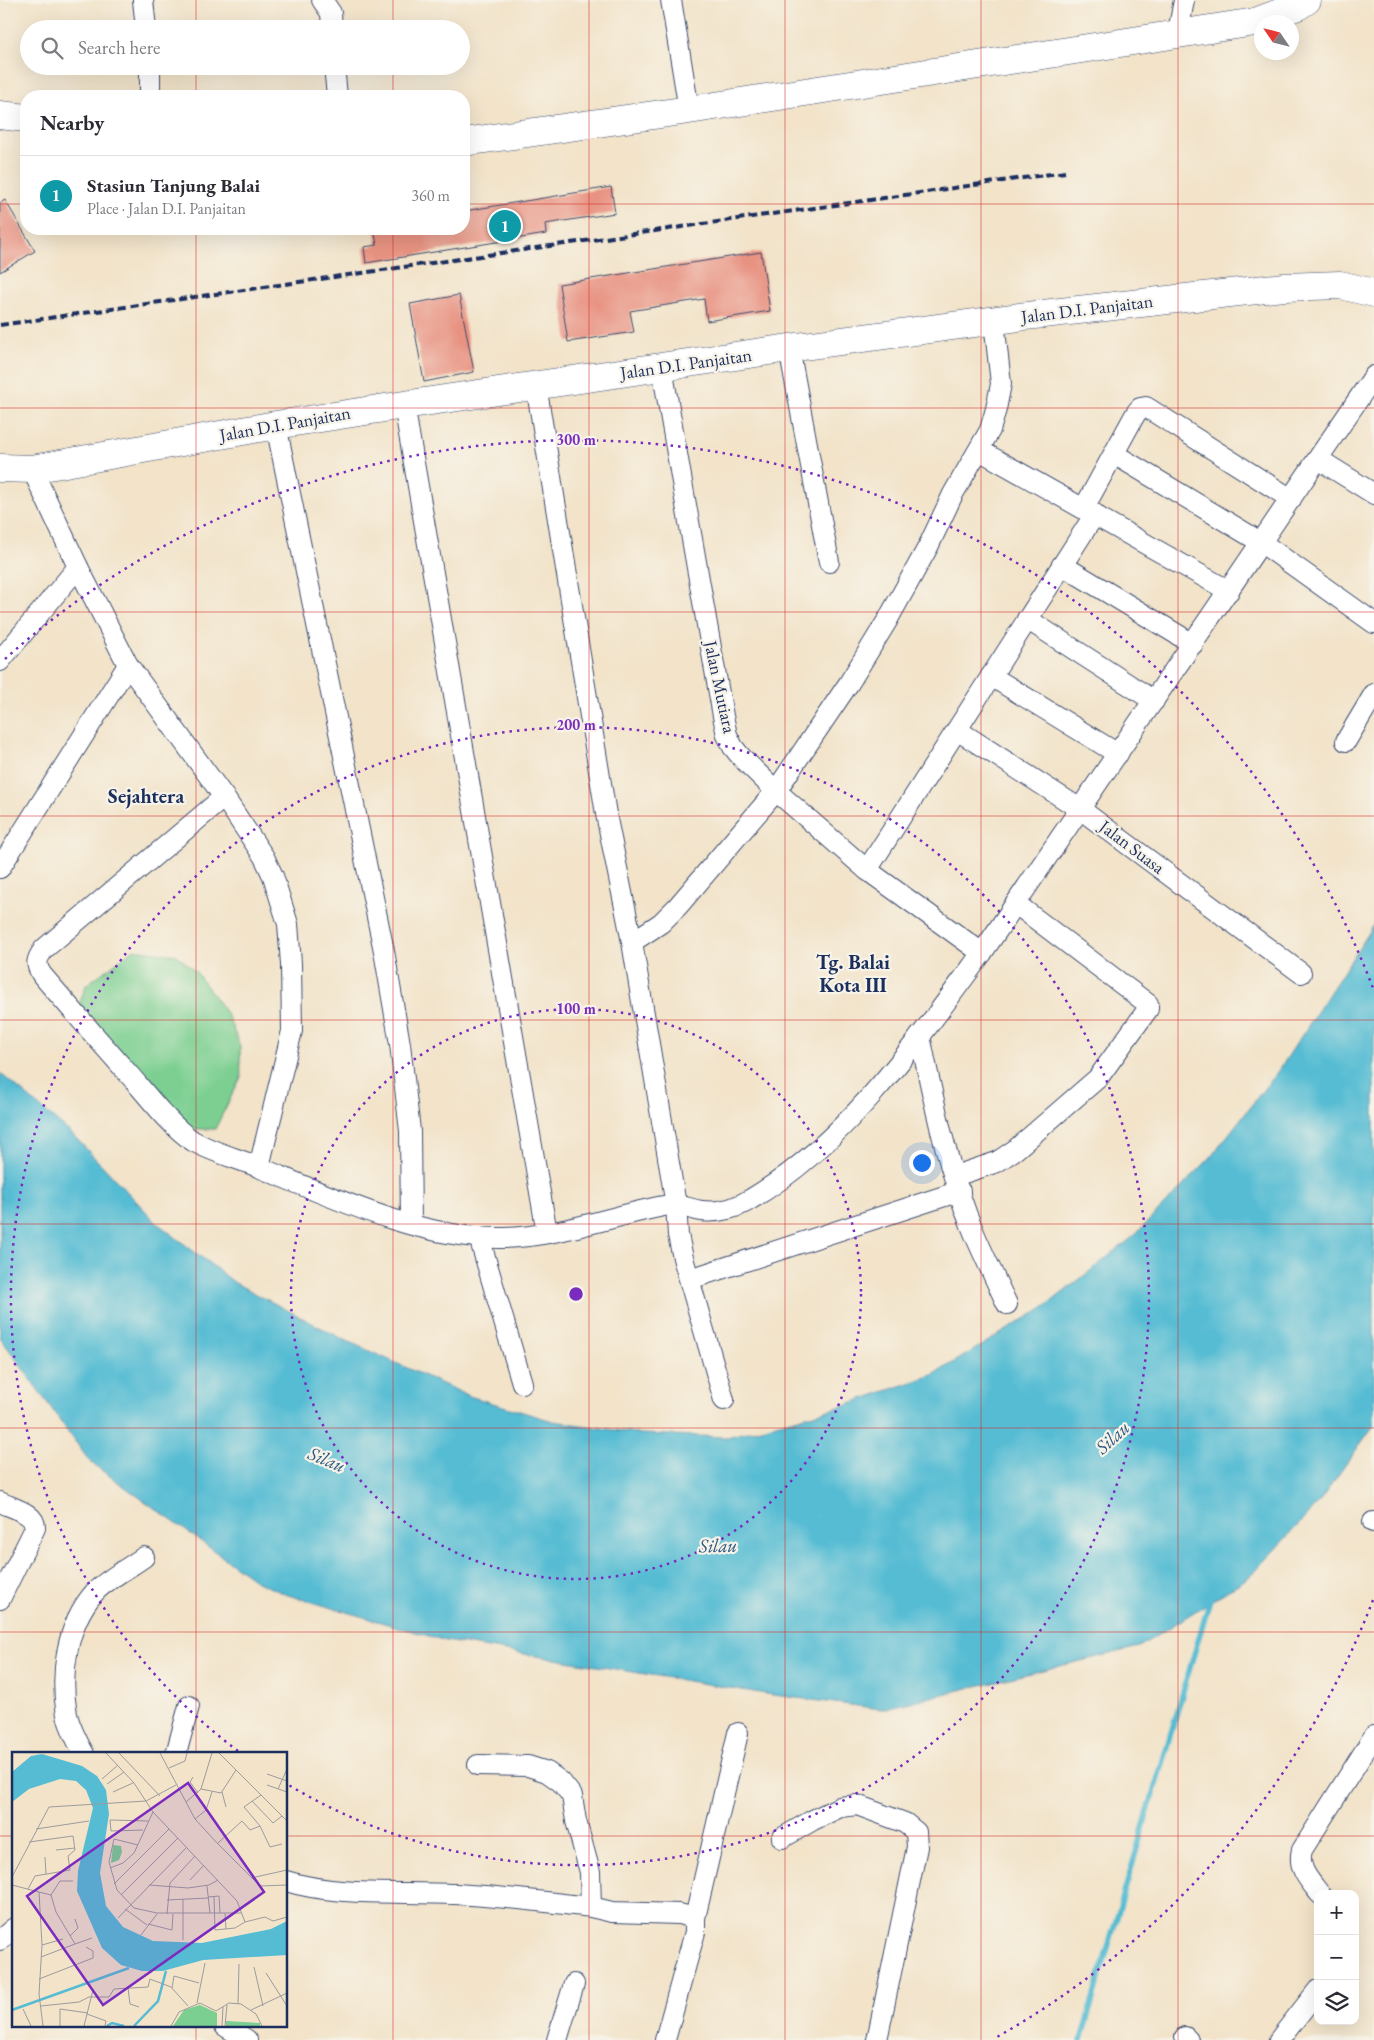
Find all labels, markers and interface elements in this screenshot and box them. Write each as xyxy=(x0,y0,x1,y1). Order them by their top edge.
north arrow xyxy=(1254,15,1299,60)
search box xyxy=(20,20,470,75)
icon: search xyxy=(38,34,66,62)
text: Search here xyxy=(78,35,160,60)
text: Nearby xyxy=(40,109,104,136)
text: Stasiun Tanjung Balai xyxy=(87,173,260,198)
text: 1 xyxy=(52,185,60,206)
text: 360 m xyxy=(411,185,450,206)
text: Place · Jalan D.I. Panjaitan xyxy=(87,198,246,219)
pin: 1 xyxy=(489,207,521,245)
street label: Jalan D.I. Panjaitan xyxy=(1018,289,1155,328)
street label: Jalan D.I. Panjaitan xyxy=(617,343,754,384)
street label: Jalan D.I. Panjaitan xyxy=(216,401,353,447)
text: 300 m xyxy=(556,430,596,449)
street label: Jalan Mutiara xyxy=(699,637,742,736)
text: 200 m xyxy=(556,715,596,734)
district label: Sejahtera xyxy=(108,783,184,809)
street label: Jalan Suasa xyxy=(1093,813,1170,879)
district label: Tg. Balai Kota III xyxy=(816,949,890,998)
text: 100 m xyxy=(556,999,596,1018)
your location xyxy=(909,1150,935,1176)
centre of rings xyxy=(567,1285,585,1303)
water label: Silau xyxy=(1089,1415,1135,1460)
water label: Silau xyxy=(304,1440,349,1478)
water label: Silau xyxy=(698,1533,737,1558)
inset map xyxy=(12,1752,288,2028)
map controls xyxy=(1314,1890,1359,2025)
button: + xyxy=(1314,1890,1359,1935)
button: − xyxy=(1314,1935,1359,1980)
button: layers xyxy=(1314,1980,1359,2025)

